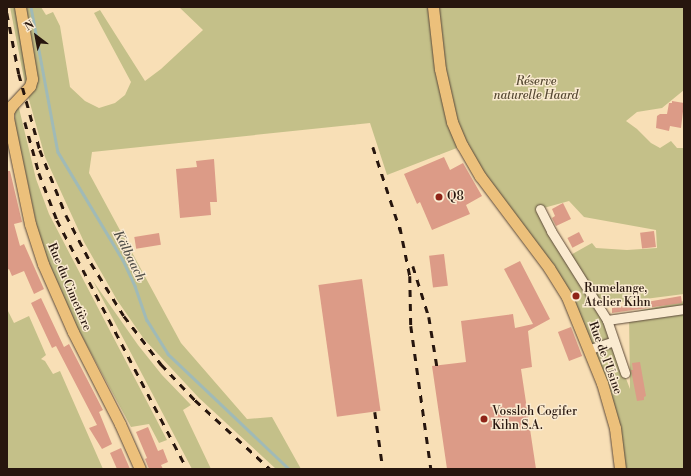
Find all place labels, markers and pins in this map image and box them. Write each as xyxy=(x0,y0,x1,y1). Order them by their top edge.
place label: Q8 xyxy=(447,190,464,204)
marker: Q8 xyxy=(434,192,444,202)
place label: Rumelange, Atelier Kihn xyxy=(584,282,651,310)
marker: Rumelange, Atelier Kihn xyxy=(571,291,581,301)
place label: Vossloh Cogifer Kihn S.A. xyxy=(492,405,577,433)
marker: Vossloh Cogifer Kihn S.A. xyxy=(479,414,489,424)

